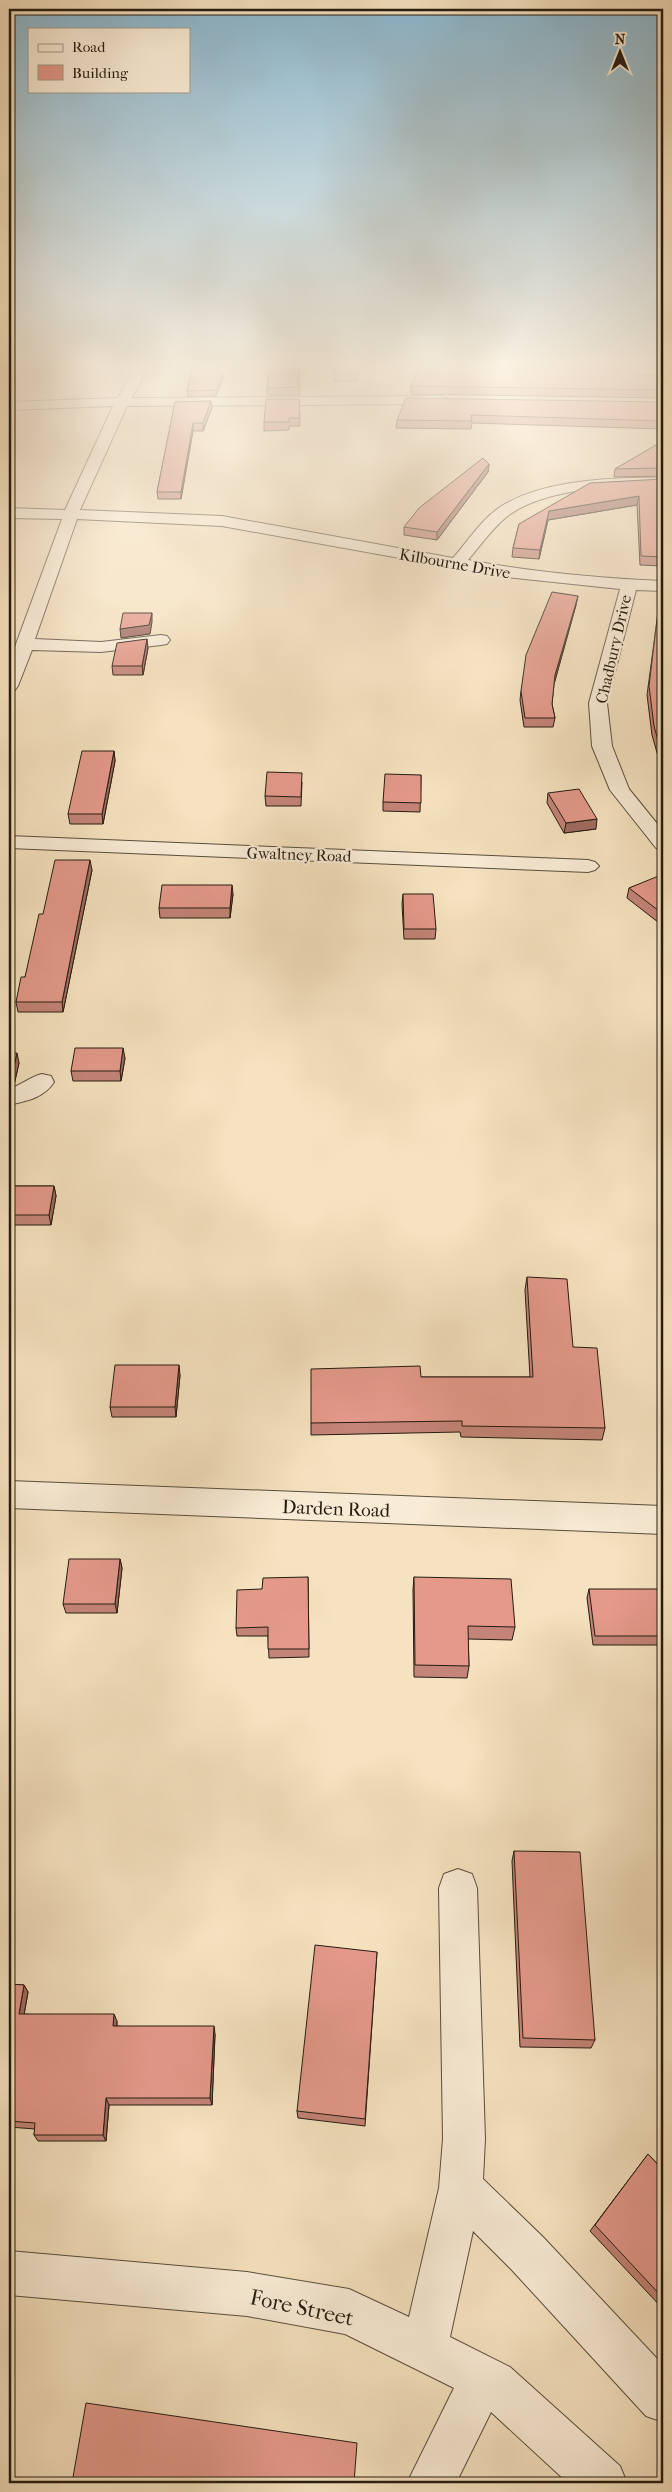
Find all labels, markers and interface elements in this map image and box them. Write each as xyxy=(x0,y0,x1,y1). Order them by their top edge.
legend xyxy=(28,28,190,92)
north arrow xyxy=(594,28,644,78)
text: N xyxy=(615,31,626,48)
text: Road xyxy=(72,38,106,56)
text: Building xyxy=(72,64,129,82)
street label: Kilbourne Drive xyxy=(398,544,512,583)
street label: Chadbury Drive xyxy=(592,593,635,705)
street label: Gwaltney Road xyxy=(246,843,352,866)
street label: Darden Road xyxy=(281,1496,391,1522)
street label: Fore Street xyxy=(247,2284,356,2332)

